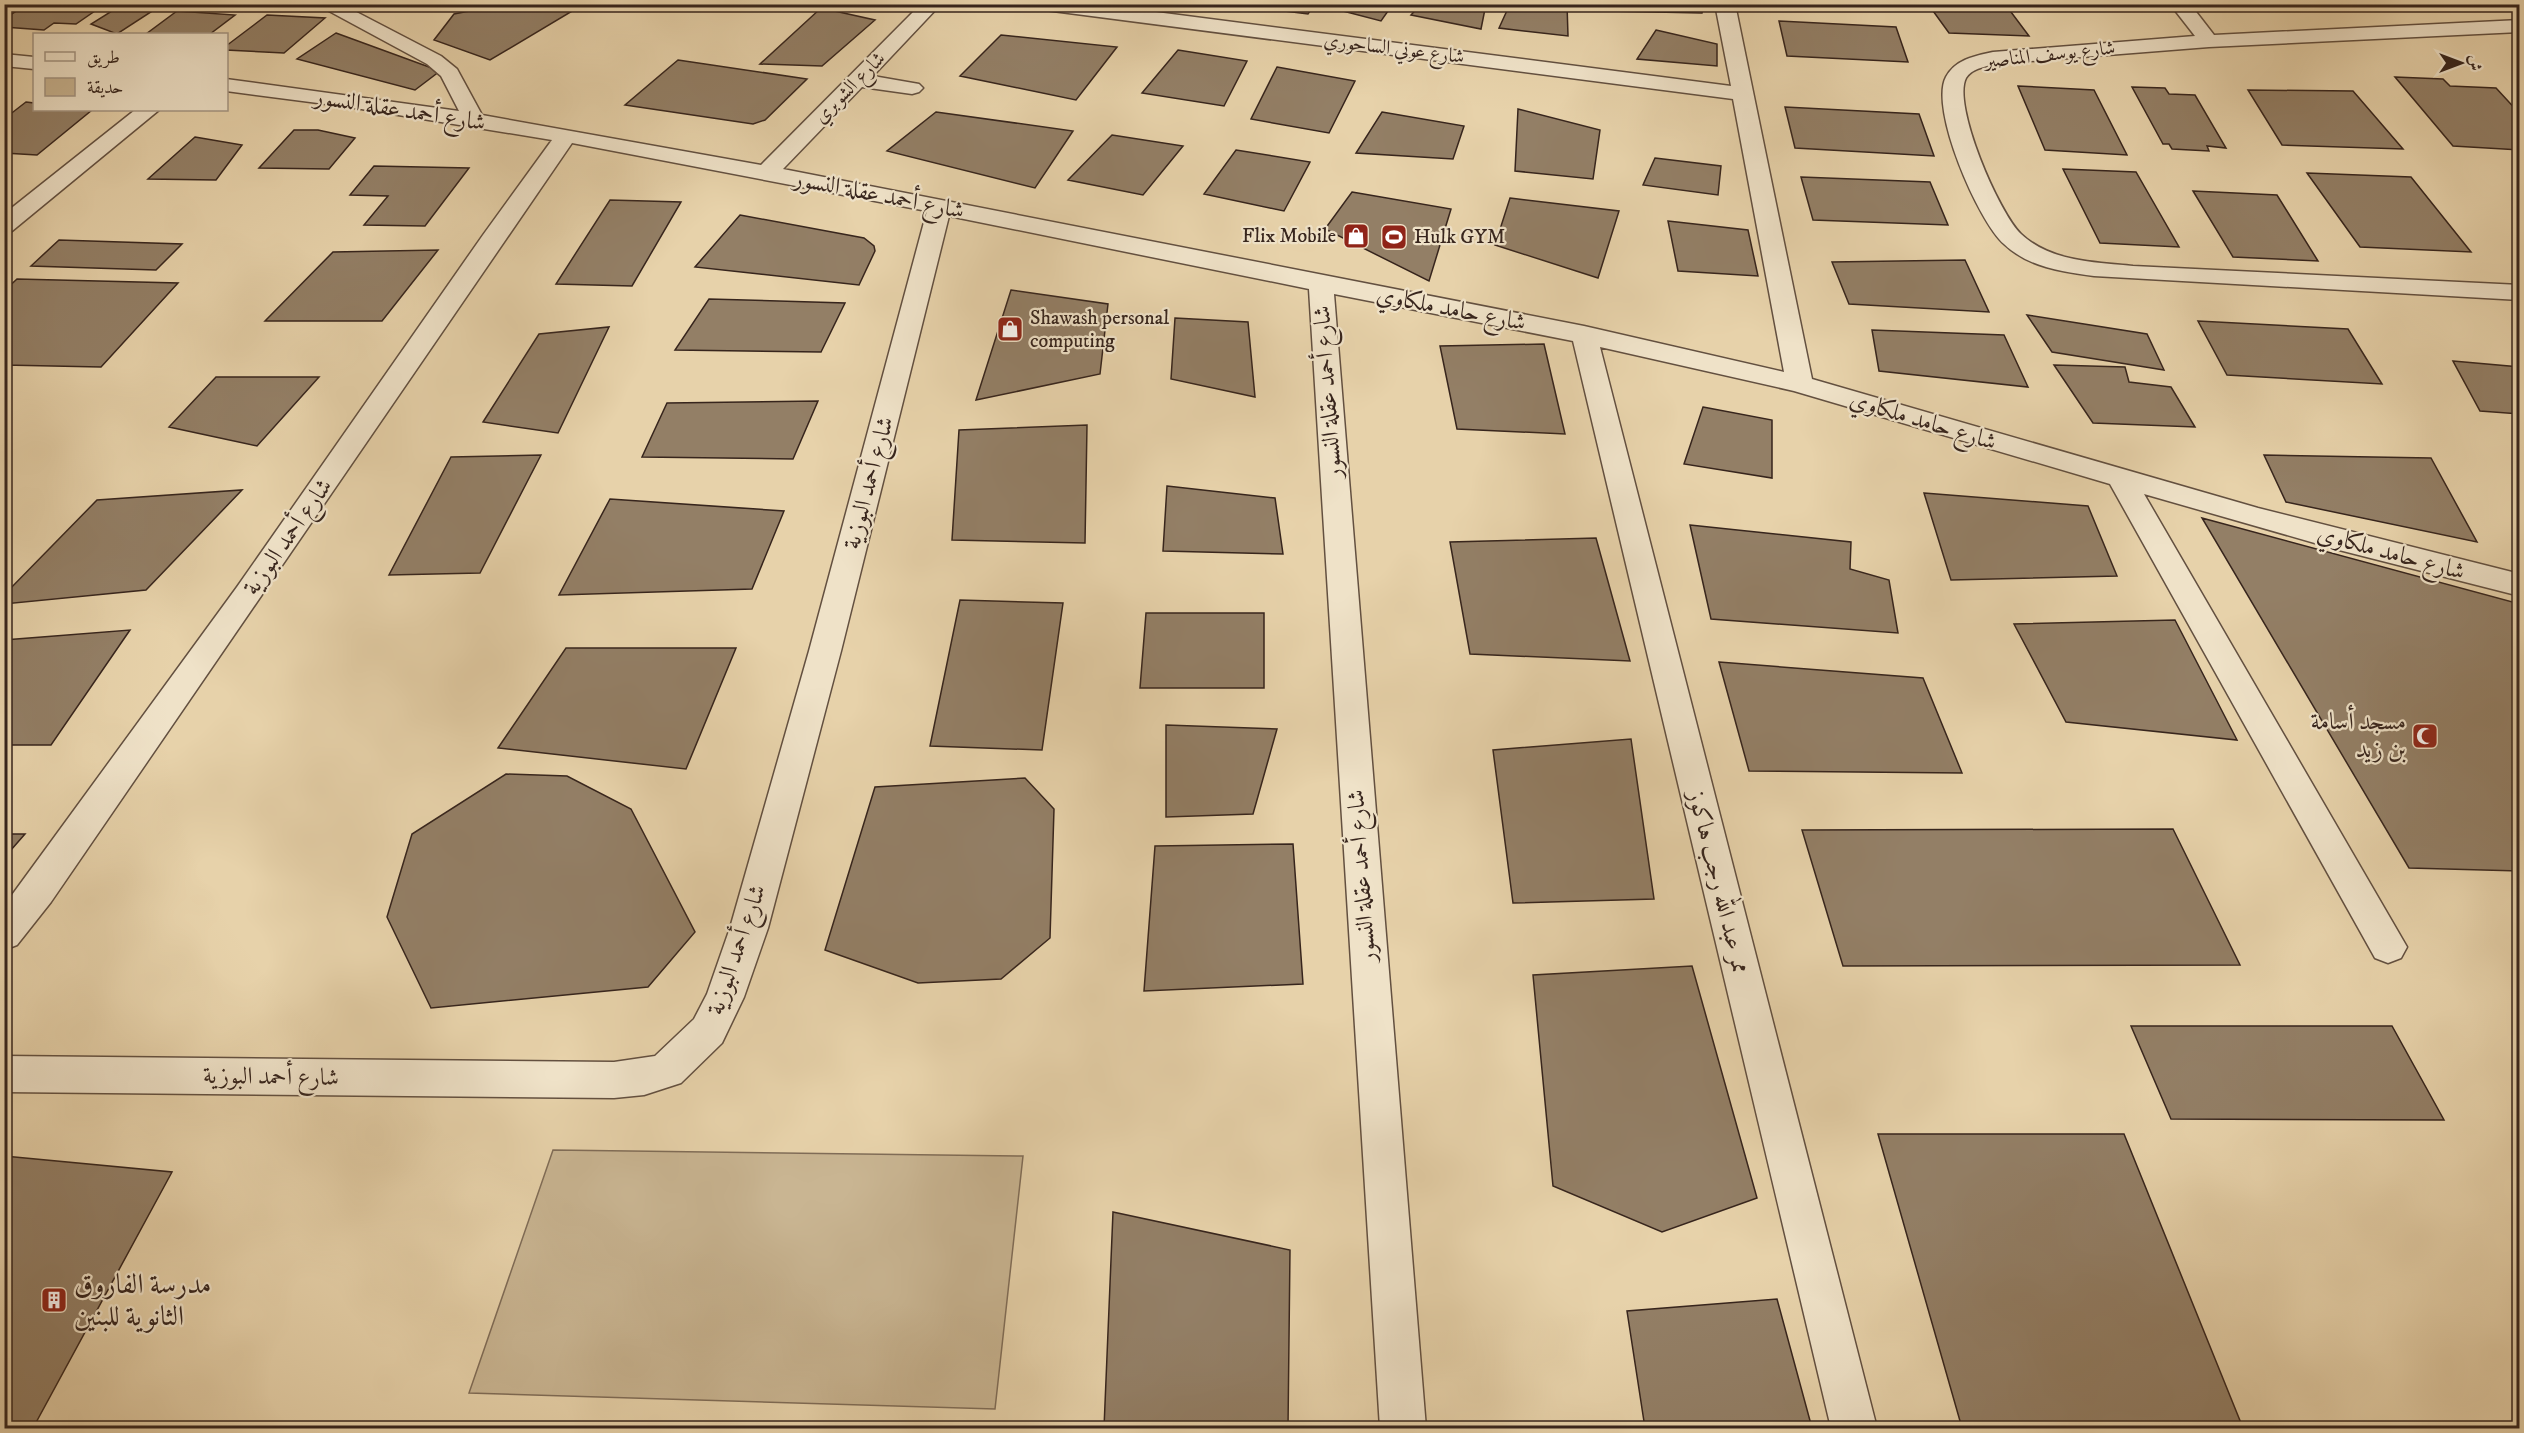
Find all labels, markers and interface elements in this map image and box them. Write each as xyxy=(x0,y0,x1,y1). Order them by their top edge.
street label: شارع عوني الساحوري xyxy=(1322,28,1466,74)
legend xyxy=(33,33,228,111)
north arrow xyxy=(2431,33,2491,93)
street label: شارع يوسف المناصير xyxy=(1981,36,2117,78)
text: طريق xyxy=(87,47,120,69)
street label: شارع الشوبري xyxy=(809,47,894,132)
text: ش xyxy=(2465,55,2485,71)
text: حديقة xyxy=(87,77,123,99)
street label: شارع أحمد عقلة النسور xyxy=(310,78,488,142)
street label: شارع أحمد عقلة النسور xyxy=(789,160,967,230)
shop icon: Flix Mobile xyxy=(1341,221,1371,251)
sports icon: Hulk GYM xyxy=(1379,222,1409,252)
place label: Flix Mobile xyxy=(1242,224,1336,249)
place label: Hulk GYM xyxy=(1414,225,1505,250)
street label: شارع حامد ملكاوي xyxy=(1373,280,1528,342)
street label: شارع أحمد عقلة النسور xyxy=(1304,304,1353,482)
place label: Shawash personal computing xyxy=(1030,306,1169,354)
shop icon: Shawash personal computing xyxy=(995,314,1025,344)
street label: شارع حامد ملكاوي xyxy=(1845,384,2000,461)
street label: شارع أحمد البوزية xyxy=(834,413,905,554)
street label: شارع أحمد البوزية xyxy=(234,471,343,604)
street label: شارع حامد ملكاوي xyxy=(2313,519,2468,591)
place label: مسجد أسامة بن زيد xyxy=(2311,704,2407,765)
mosque icon: مسجد أسامة بن زيد xyxy=(2410,721,2440,751)
street label: ممر عبد الله رجب هاكوز xyxy=(1680,784,1760,977)
street label: شارع أحمد عقلة النسور xyxy=(1338,788,1387,966)
street label: شارع أحمد البوزية xyxy=(698,880,777,1021)
street label: شارع أحمد البوزية xyxy=(203,1058,339,1097)
place label: مدرسة الفاروق الثانوية للبنين xyxy=(74,1267,211,1334)
building icon: مدرسة الفاروق الثانوية للبنين xyxy=(39,1285,69,1315)

